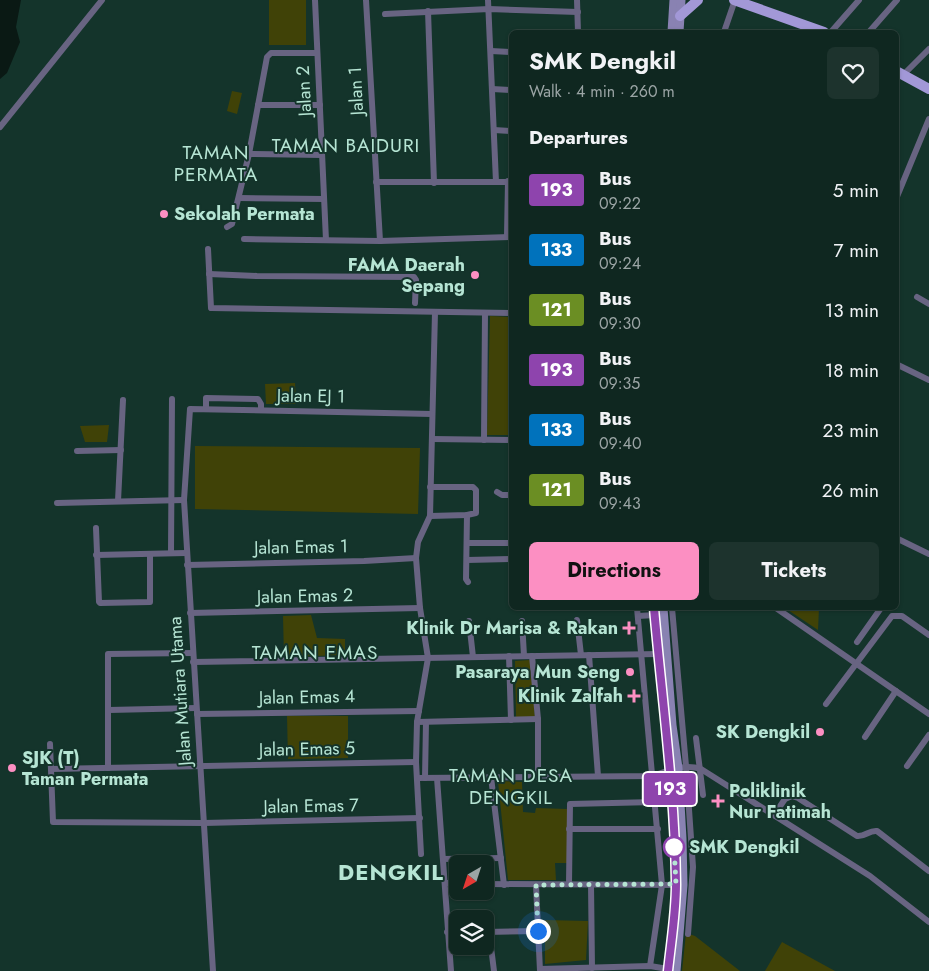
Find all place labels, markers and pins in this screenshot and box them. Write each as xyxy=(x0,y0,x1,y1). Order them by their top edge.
place label: Sekolah Permata xyxy=(174,201,315,227)
marker: Sekolah Permata xyxy=(158,208,170,220)
place label: FAMA Daerah Sepang xyxy=(348,252,465,299)
marker: FAMA Daerah Sepang xyxy=(469,269,481,281)
place label: Klinik Dr Marisa & Rakan xyxy=(406,615,618,641)
marker: Klinik Dr Marisa & Rakan xyxy=(622,621,636,635)
place label: Pasaraya Mun Seng xyxy=(455,659,620,685)
marker: Pasaraya Mun Seng xyxy=(624,666,636,678)
place label: Klinik Zalfah xyxy=(518,683,623,709)
marker: Klinik Zalfah xyxy=(627,689,641,703)
place label: SK Dengkil xyxy=(716,719,810,745)
marker: SK Dengkil xyxy=(814,726,826,738)
place label: SJK (T) Taman Permata xyxy=(22,745,149,792)
marker: SJK (T) Taman Permata xyxy=(6,762,18,774)
place label: Poliklinik Nur Fatimah xyxy=(729,778,831,825)
marker: Poliklinik Nur Fatimah xyxy=(711,794,725,808)
place label: SMK Dengkil xyxy=(689,834,799,860)
marker: SMK Dengkil xyxy=(663,836,685,858)

